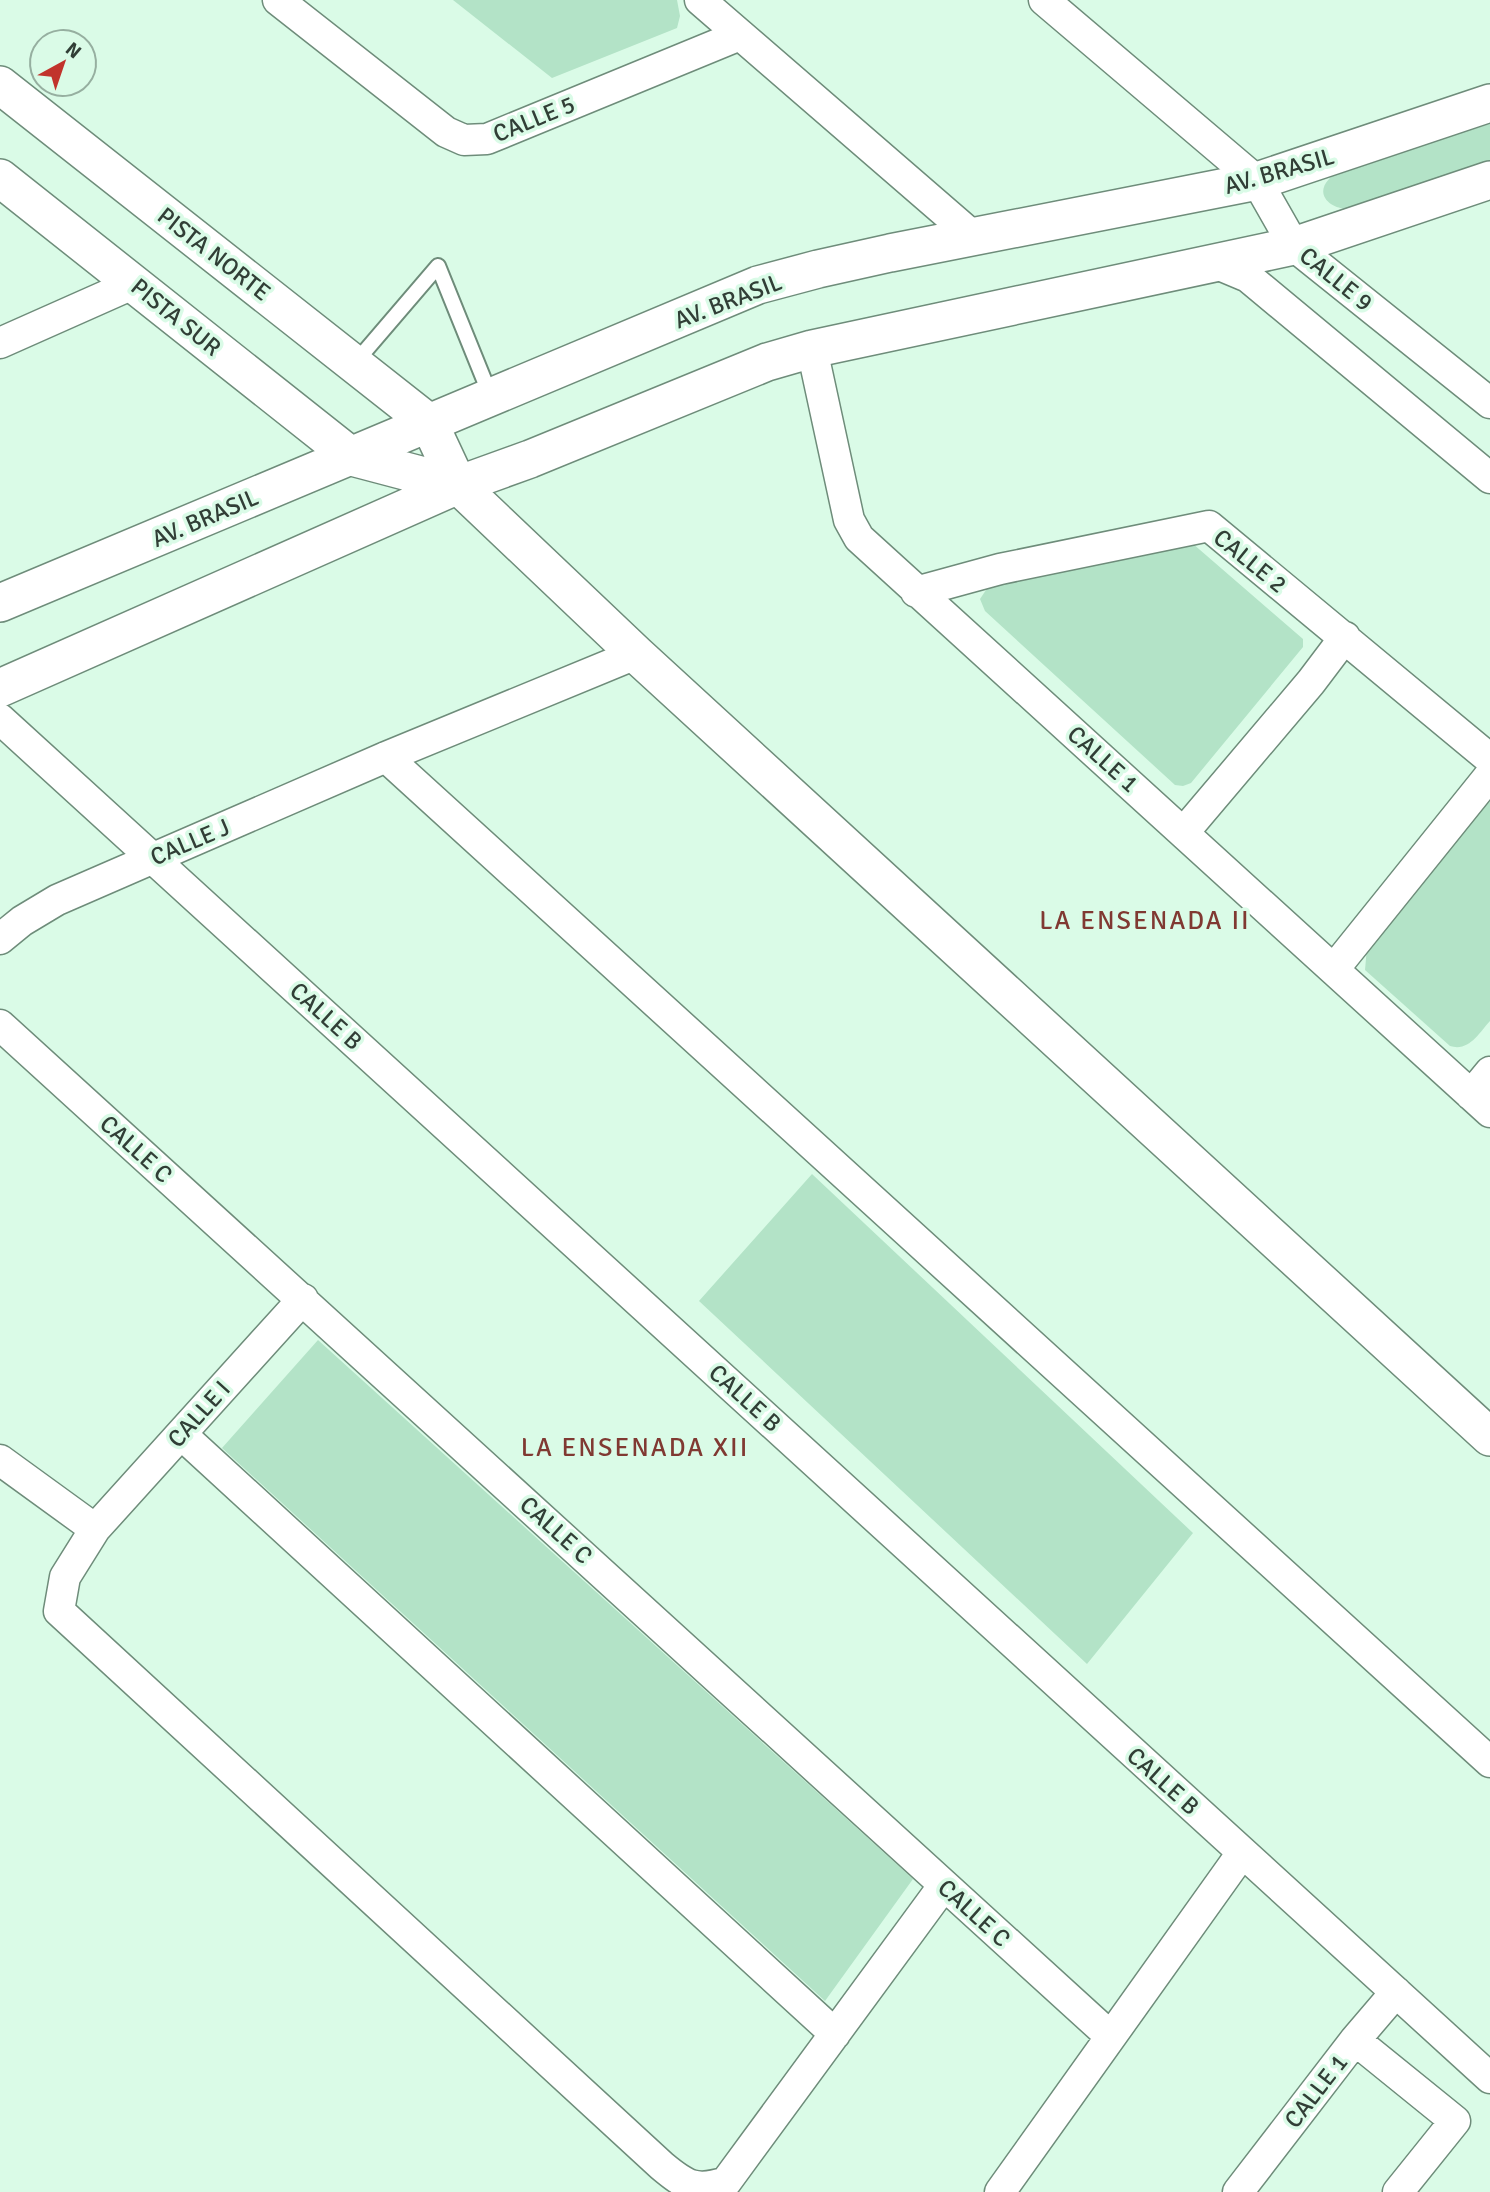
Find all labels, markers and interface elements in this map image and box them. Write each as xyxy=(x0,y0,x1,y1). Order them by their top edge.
north arrow xyxy=(28,28,98,98)
text: N xyxy=(61,37,86,64)
street label: CALLE 5 xyxy=(489,89,579,149)
street label: AV. BRASIL xyxy=(1221,141,1337,201)
street label: PISTA NORTE xyxy=(151,201,277,307)
street label: CALLE 9 xyxy=(1293,240,1379,318)
street label: AV. BRASIL xyxy=(670,267,786,335)
street label: PISTA SUR xyxy=(125,272,227,362)
street label: AV. BRASIL xyxy=(147,482,263,554)
street label: CALLE 2 xyxy=(1207,522,1293,600)
street label: CALLE 1 xyxy=(1061,719,1145,799)
street label: CALLE J xyxy=(146,812,234,872)
district label: LA ENSENADA II xyxy=(1039,905,1251,937)
street label: CALLE B xyxy=(284,976,368,1056)
street label: CALLE C xyxy=(94,1109,178,1189)
street label: CALLE B xyxy=(703,1358,787,1438)
street label: CALLE I xyxy=(161,1374,237,1454)
district label: LA ENSENADA XII xyxy=(521,1432,749,1464)
street label: CALLE C xyxy=(514,1490,598,1570)
street label: CALLE B xyxy=(1121,1741,1205,1821)
street label: CALLE C xyxy=(932,1873,1016,1953)
street label: CALLE 1 xyxy=(1278,2048,1354,2134)

